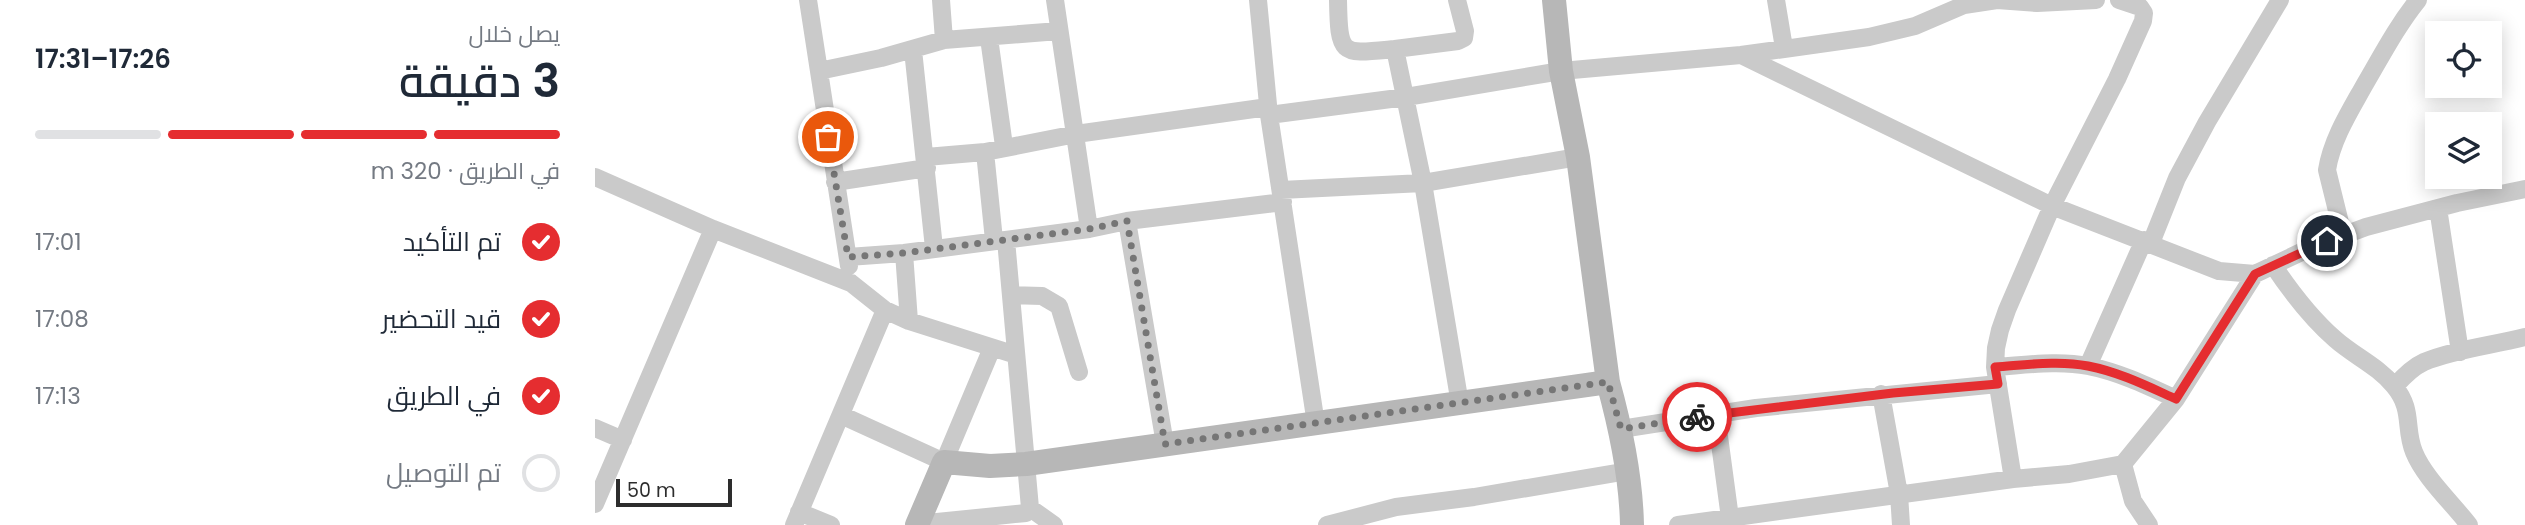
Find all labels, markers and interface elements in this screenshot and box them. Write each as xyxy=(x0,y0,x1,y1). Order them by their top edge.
text: يصل خلال xyxy=(469,18,560,50)
map controls xyxy=(2425,21,2502,189)
button: locate xyxy=(2425,21,2502,98)
text: 17:26–17:31 xyxy=(35,41,171,77)
text: 3 دقيقة xyxy=(399,49,560,113)
pin xyxy=(798,107,858,167)
button: layers xyxy=(2425,112,2502,189)
icon: bag xyxy=(809,118,847,156)
text: في الطريق · 320 m xyxy=(371,155,560,187)
pin xyxy=(2297,211,2357,271)
icon: home xyxy=(2308,222,2346,260)
icon: check xyxy=(522,223,560,261)
text: تم التأكيد xyxy=(403,224,501,260)
text: 17:01 xyxy=(35,226,82,258)
icon: check xyxy=(522,300,560,338)
text: قيد التحضير xyxy=(382,301,501,337)
text: 17:08 xyxy=(35,303,89,335)
icon: check xyxy=(522,377,560,415)
text: في الطريق xyxy=(387,378,501,414)
text: 17:13 xyxy=(35,380,81,412)
courier xyxy=(1662,382,1732,452)
icon: bike xyxy=(1678,398,1716,436)
text: تم التوصيل xyxy=(386,455,501,491)
scale bar xyxy=(616,476,731,508)
text: 50 m xyxy=(627,477,676,504)

